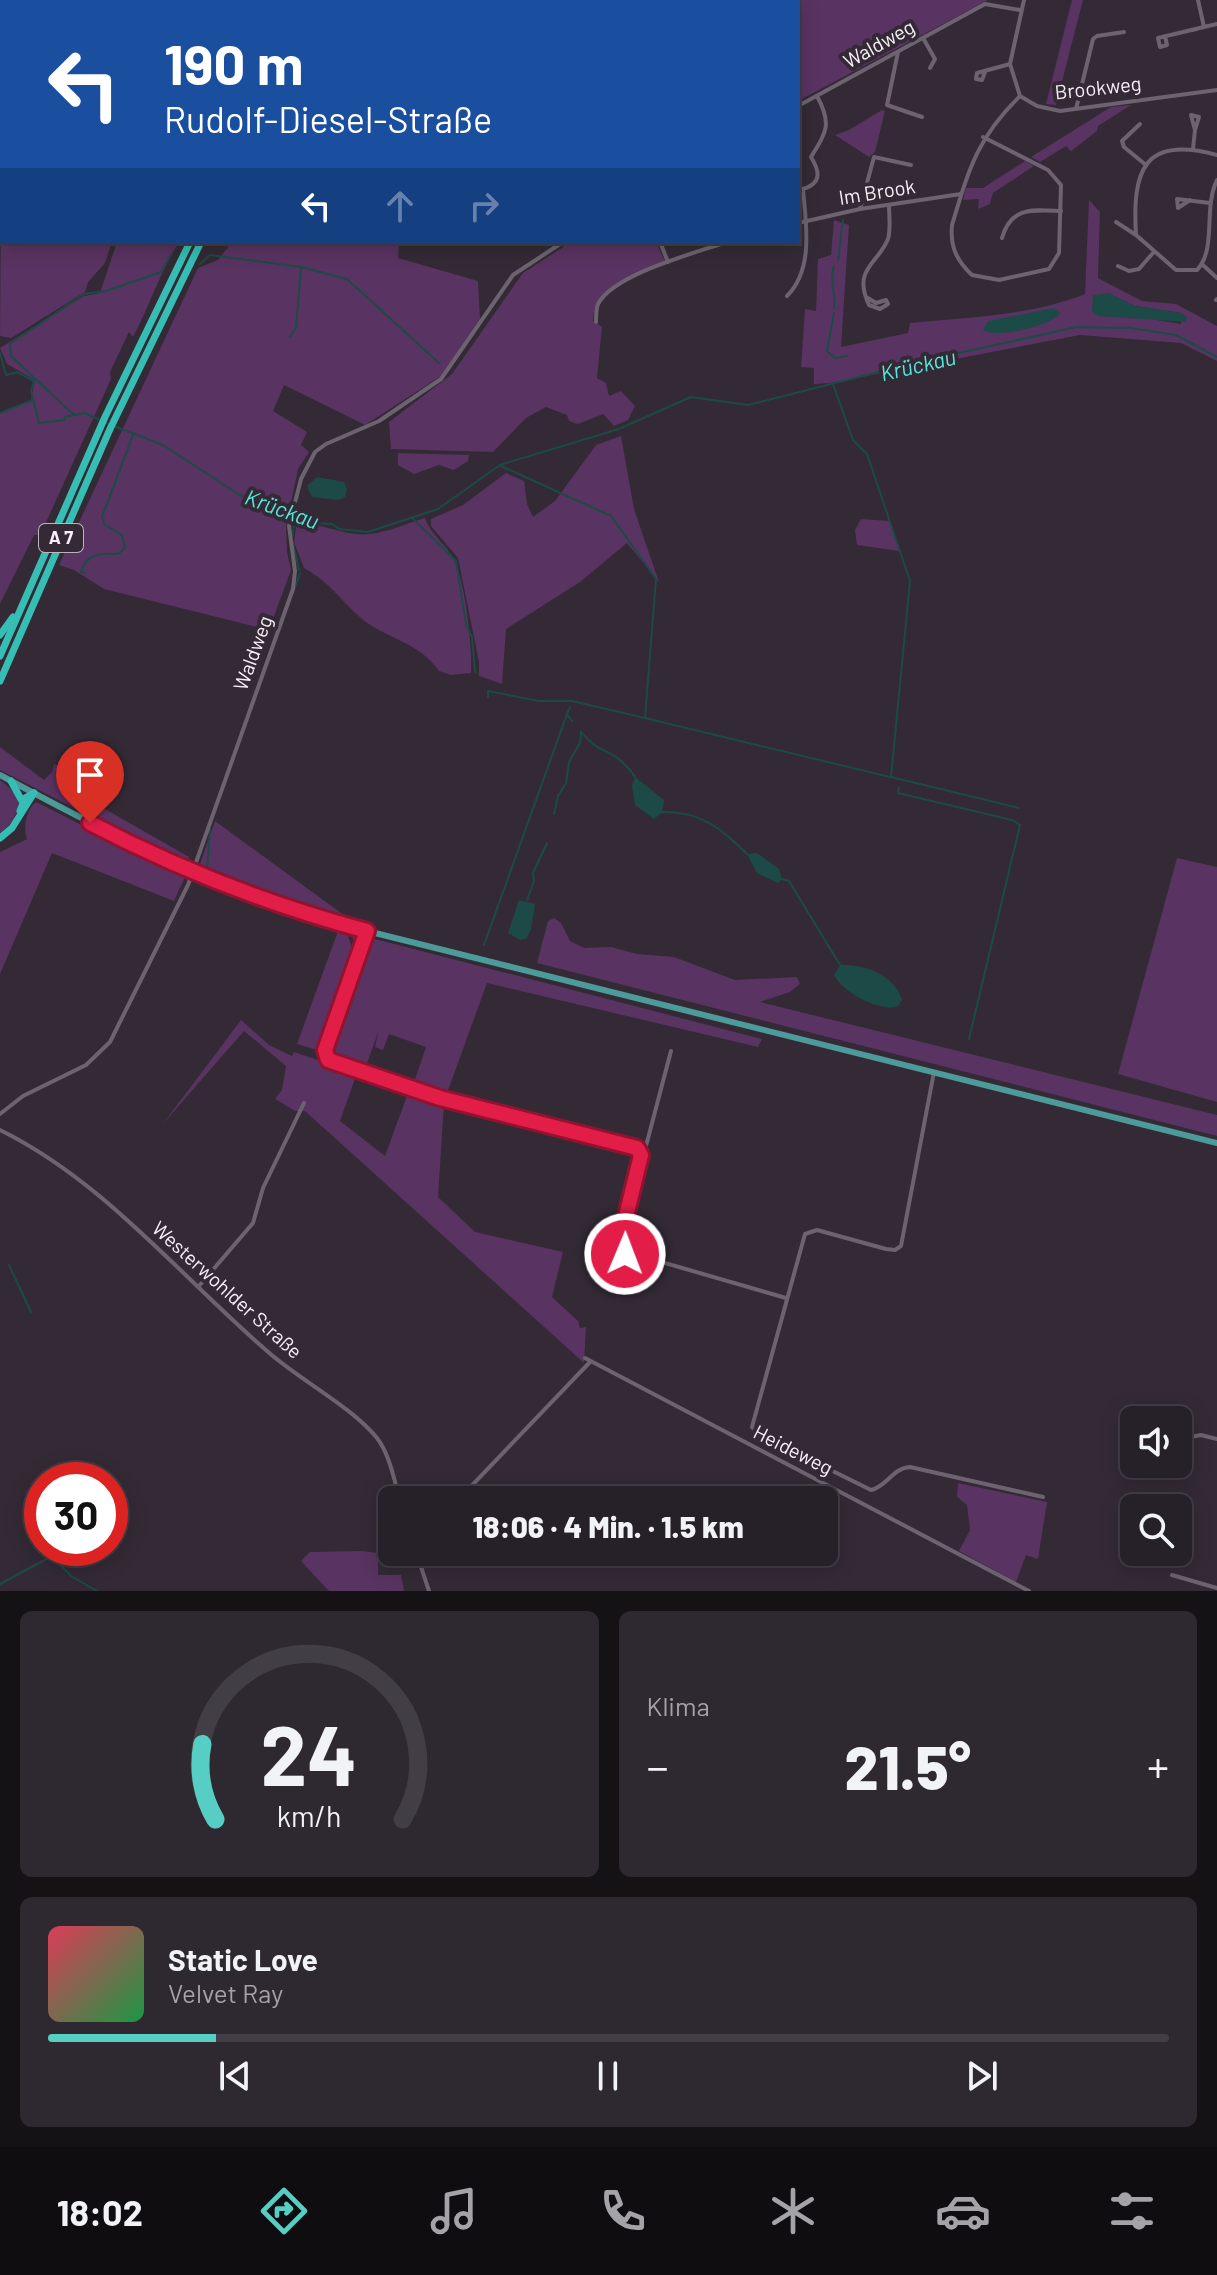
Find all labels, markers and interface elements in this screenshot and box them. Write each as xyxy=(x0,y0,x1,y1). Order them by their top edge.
street label: Waldweg xyxy=(839,14,918,72)
text: 190 m xyxy=(164,29,303,96)
icon: left xyxy=(32,32,136,136)
street label: Brookweg xyxy=(1053,71,1142,103)
text: Rudolf-Diesel-Straße xyxy=(164,97,492,140)
street label: Im Brook xyxy=(837,173,917,209)
icon: left xyxy=(294,184,338,228)
icon: ahead xyxy=(378,184,422,228)
icon: right xyxy=(462,184,506,228)
water label: Krückau xyxy=(877,343,958,385)
water label: Krückau xyxy=(242,483,323,533)
road number: A 7 xyxy=(39,524,83,552)
street label: Waldweg xyxy=(227,612,277,693)
pin xyxy=(56,741,124,823)
icon: arrive xyxy=(68,753,112,797)
position arrow xyxy=(583,1212,667,1296)
street label: Westerwohlder Straße xyxy=(148,1216,308,1363)
map controls xyxy=(1120,1406,1192,1566)
button: sound xyxy=(1120,1406,1192,1478)
street label: Heideweg xyxy=(750,1419,837,1479)
speed limit sign: 30 xyxy=(24,1462,128,1566)
button: search xyxy=(1120,1494,1192,1566)
text: 18:06 · 4 Min. · 1.5 km xyxy=(472,1508,744,1544)
text: Klima xyxy=(647,1690,710,1721)
text: 24 xyxy=(261,1703,358,1803)
text: 21.5° xyxy=(845,1730,971,1802)
text: − xyxy=(647,1739,669,1792)
text: + xyxy=(1147,1739,1169,1792)
text: km/h xyxy=(277,1798,342,1833)
text: Static Love xyxy=(168,1941,318,1977)
text: Velvet Ray xyxy=(168,1977,283,2008)
icon: previous xyxy=(213,2054,257,2098)
icon: pause xyxy=(586,2054,630,2098)
icon: next xyxy=(960,2054,1004,2098)
icon: directions xyxy=(256,2183,312,2239)
icon: music xyxy=(426,2183,482,2239)
icon: phone xyxy=(595,2183,651,2239)
icon: climate xyxy=(765,2183,821,2239)
icon: car xyxy=(935,2183,991,2239)
icon: filters xyxy=(1104,2183,1160,2239)
text: 18:02 xyxy=(57,2190,143,2233)

